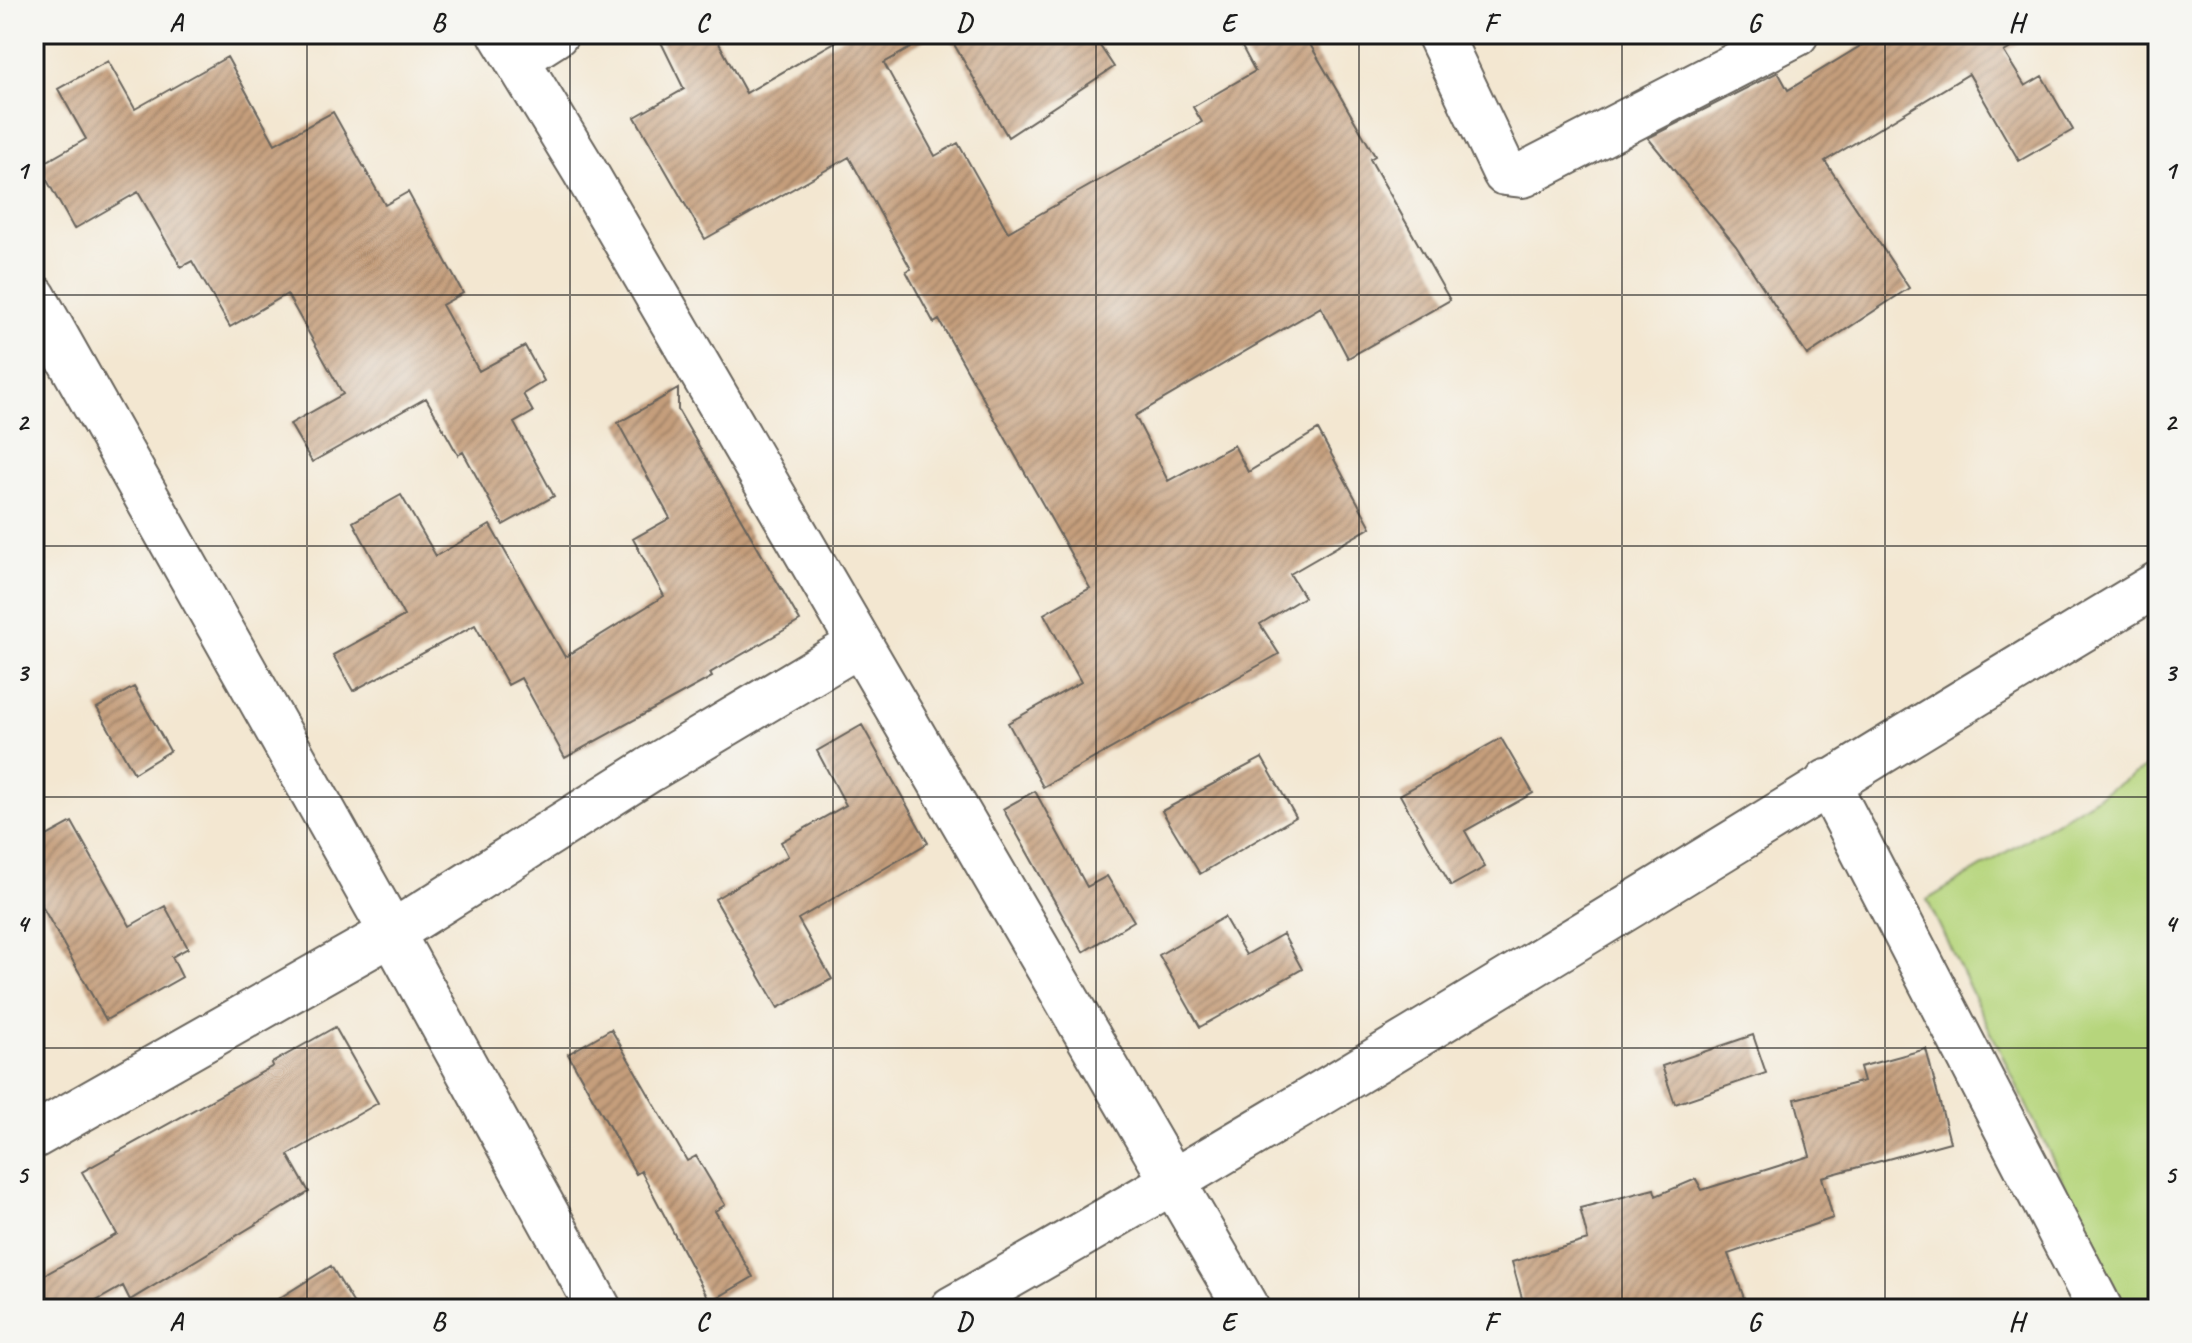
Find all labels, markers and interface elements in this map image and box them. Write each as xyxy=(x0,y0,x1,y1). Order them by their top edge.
text: A xyxy=(169,6,184,39)
text: B xyxy=(431,6,447,39)
text: C xyxy=(696,6,712,39)
text: D xyxy=(956,6,974,39)
text: E xyxy=(1221,6,1239,39)
text: F xyxy=(1484,6,1502,39)
text: G xyxy=(1748,6,1764,39)
text: H xyxy=(2009,6,2029,39)
text: 1 xyxy=(16,154,31,187)
text: 1 xyxy=(2164,154,2179,187)
text: 2 xyxy=(16,405,30,438)
text: 2 xyxy=(2164,405,2178,438)
text: 3 xyxy=(16,656,30,689)
text: 3 xyxy=(2164,656,2178,689)
text: 4 xyxy=(16,907,31,940)
text: 4 xyxy=(2164,907,2179,940)
text: 5 xyxy=(16,1158,30,1191)
text: 5 xyxy=(2164,1158,2178,1191)
text: A xyxy=(169,1305,184,1338)
text: B xyxy=(431,1305,447,1338)
text: C xyxy=(696,1305,712,1338)
text: D xyxy=(956,1305,974,1338)
text: E xyxy=(1221,1305,1239,1338)
text: F xyxy=(1484,1305,1502,1338)
text: G xyxy=(1748,1305,1764,1338)
text: H xyxy=(2009,1305,2029,1338)

